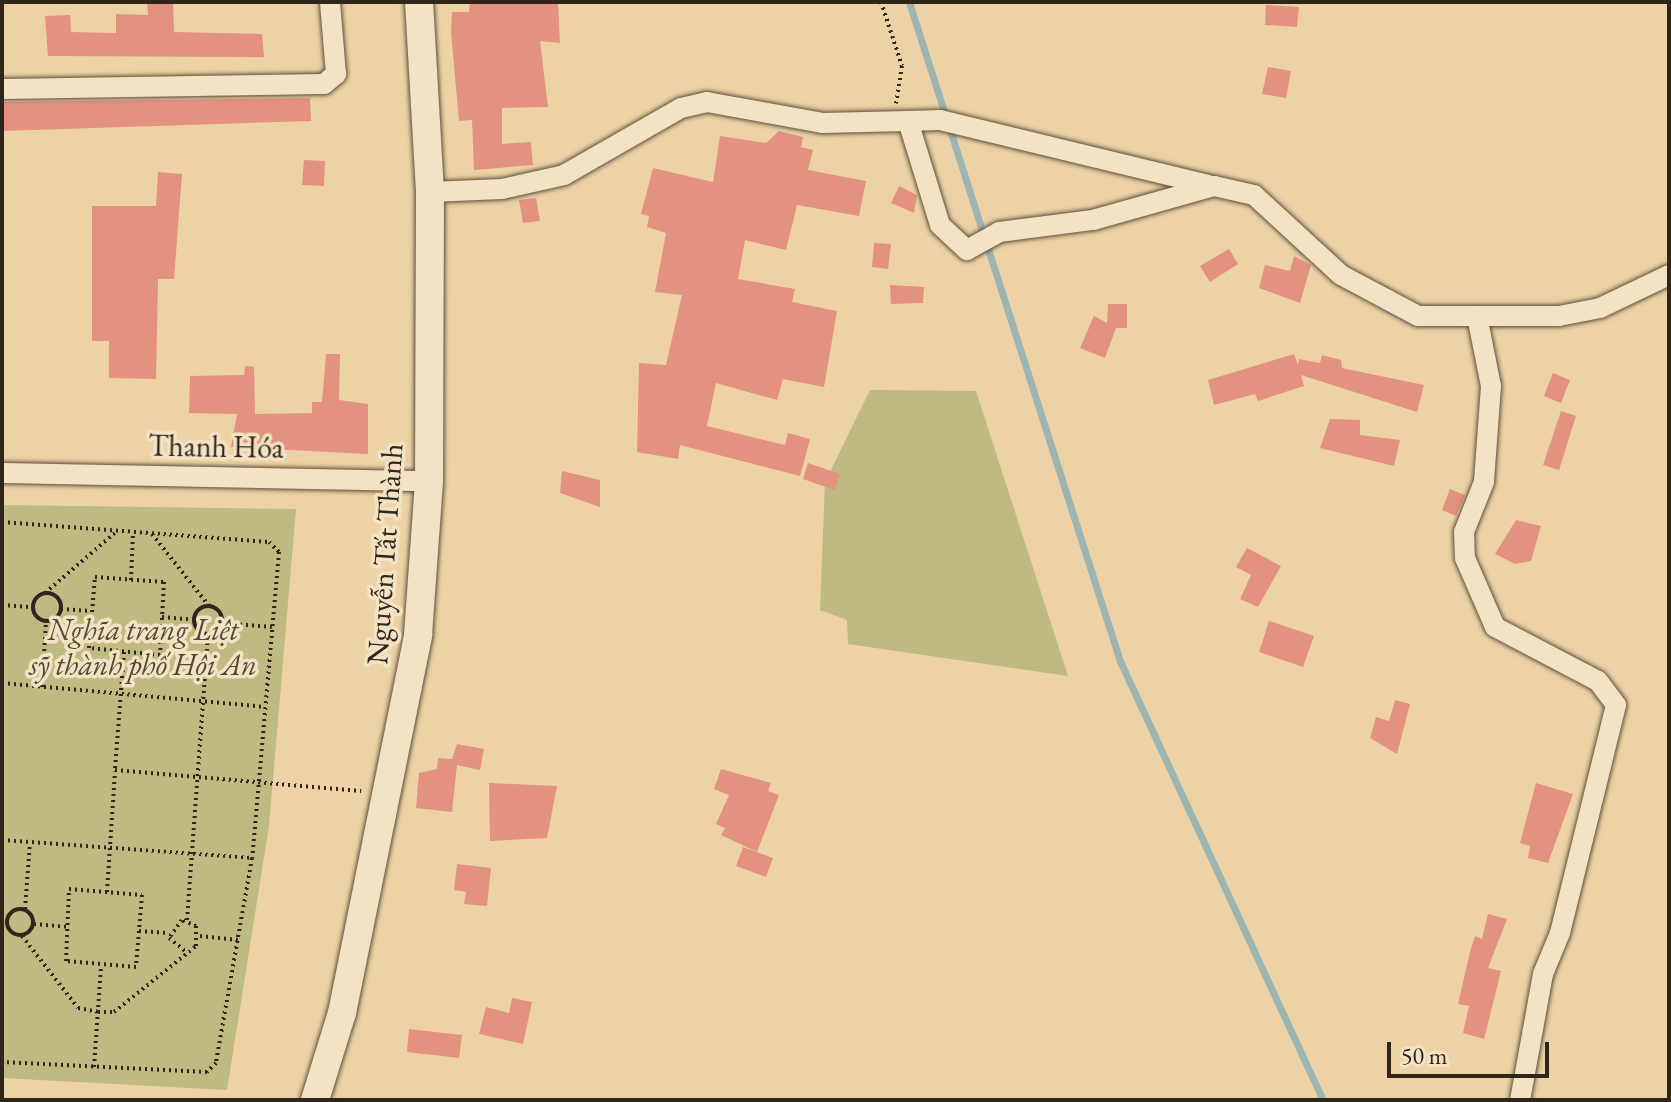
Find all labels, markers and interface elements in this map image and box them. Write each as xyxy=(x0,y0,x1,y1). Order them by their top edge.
street label: Thanh Hóa xyxy=(148,428,284,466)
street label: Nguyễn Tất Thành xyxy=(359,442,411,666)
park label: Nghĩa trang Liệt sỹ thành phố Hội An xyxy=(29,612,257,682)
scale bar xyxy=(1391,1026,1553,1076)
text: 50 m xyxy=(1401,1040,1448,1071)

